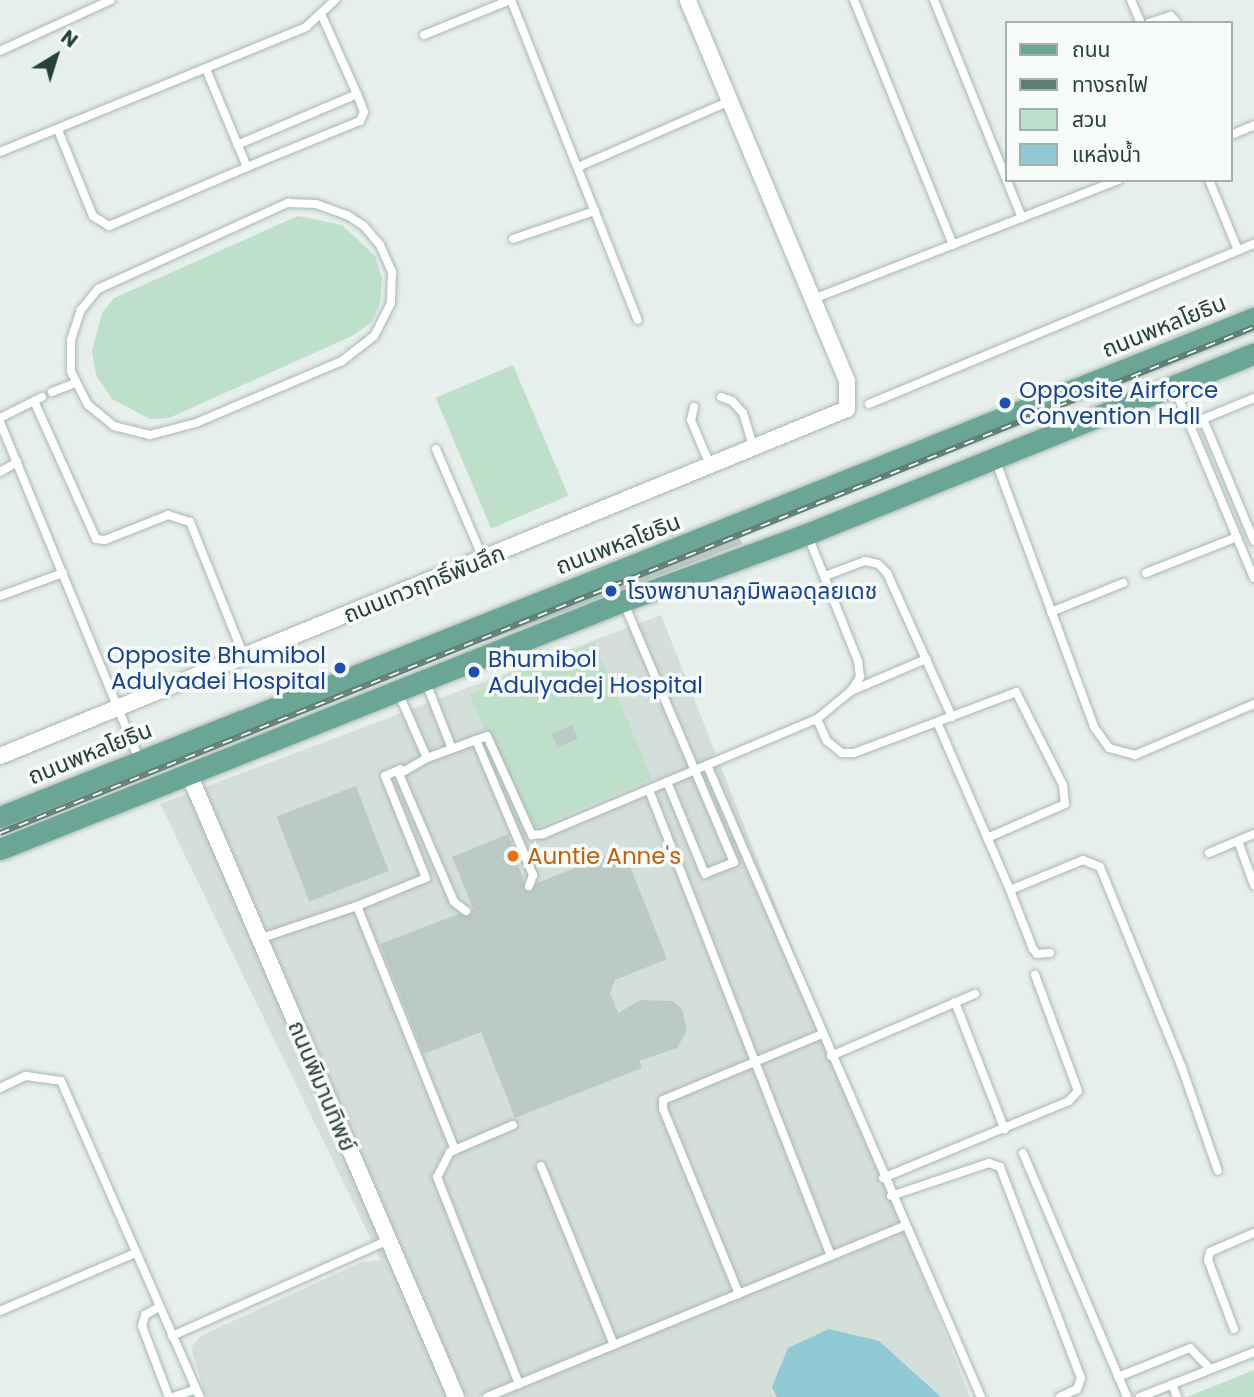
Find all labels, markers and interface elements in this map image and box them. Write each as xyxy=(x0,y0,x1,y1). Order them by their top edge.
north arrow xyxy=(21,21,91,91)
legend xyxy=(1006,21,1233,182)
text: N xyxy=(55,24,83,54)
text: ถนน xyxy=(1072,35,1110,64)
text: ทางรถไฟ xyxy=(1072,70,1148,99)
text: สวน xyxy=(1072,105,1107,134)
text: แหล่งน้ำ xyxy=(1072,140,1141,169)
street label: ถนนพหลโยธิน xyxy=(1098,289,1230,363)
place label: Opposite Airforce Convention Hall xyxy=(1019,376,1218,430)
marker: Opposite Airforce Convention Hall xyxy=(997,395,1013,411)
street label: ถนนพหลโยธิน xyxy=(552,508,684,580)
street label: ถนนเทวฤทธิ์พันลึก xyxy=(339,539,509,629)
place label: โรงพยาบาลภูมิพลอดุลยเดช xyxy=(627,577,877,605)
marker: โรงพยาบาลภูมิพลอดุลยเดช xyxy=(601,581,621,601)
place label: Opposite Bhumibol Adulyadei Hospital xyxy=(107,641,326,695)
place label: Bhumibol Adulyadej Hospital xyxy=(488,645,703,699)
marker: Opposite Bhumibol Adulyadei Hospital xyxy=(332,660,348,676)
marker: Bhumibol Adulyadej Hospital xyxy=(466,664,482,680)
street label: ถนนพหลโยธิน xyxy=(24,716,156,790)
place label: Auntie Anne's xyxy=(527,842,681,870)
marker: Auntie Anne's xyxy=(505,848,521,864)
street label: ถนนพิมานทิพย์ xyxy=(282,1017,362,1155)

